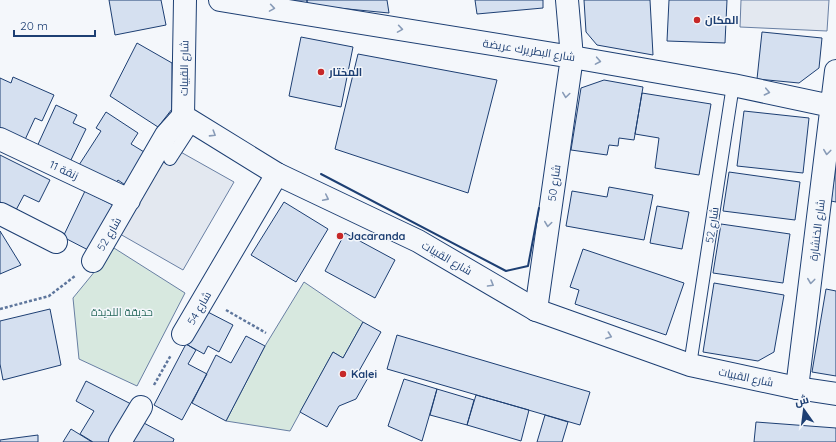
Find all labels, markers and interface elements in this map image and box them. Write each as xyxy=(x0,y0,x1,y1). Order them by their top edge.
one-way arrow xyxy=(269,4,275,12)
scale bar xyxy=(14,12,95,38)
place label: المكان xyxy=(705,13,739,27)
marker: المكان xyxy=(692,15,702,25)
text: 20 m xyxy=(20,18,48,33)
one-way arrow xyxy=(397,24,404,33)
street label: شارع البطريرك عريضة xyxy=(482,36,576,65)
street label: شارع القبيات xyxy=(177,40,192,96)
one-way arrow xyxy=(595,56,601,65)
place label: المختار xyxy=(328,65,362,79)
marker: المختار xyxy=(316,67,326,77)
one-way arrow xyxy=(764,88,770,96)
one-way arrow xyxy=(562,92,571,98)
one-way arrow xyxy=(209,130,216,137)
one-way arrow xyxy=(823,149,832,155)
street label: زنقة 11 xyxy=(47,157,81,183)
street label: شارع 50 xyxy=(545,164,564,202)
one-way arrow xyxy=(322,193,330,201)
street label: شارع الخنشارة xyxy=(806,198,829,262)
street label: شارع 52 xyxy=(702,206,723,244)
street label: شارع 52 xyxy=(94,215,125,254)
one-way arrow xyxy=(544,221,553,227)
place label: Jacaranda xyxy=(348,229,406,243)
marker: Jacaranda xyxy=(335,231,345,241)
street label: شارع القبيات xyxy=(419,238,475,279)
one-way arrow xyxy=(807,277,816,284)
one-way arrow xyxy=(487,279,494,286)
street label: شارع 54 xyxy=(184,289,215,328)
park label: حديقة اللذيذة xyxy=(91,305,153,319)
one-way arrow xyxy=(606,331,613,340)
street label: شارع القبيات xyxy=(717,364,775,391)
place label: Kalei xyxy=(351,367,377,381)
marker: Kalei xyxy=(338,369,348,379)
north arrow xyxy=(784,390,824,430)
text: ش xyxy=(793,392,810,409)

